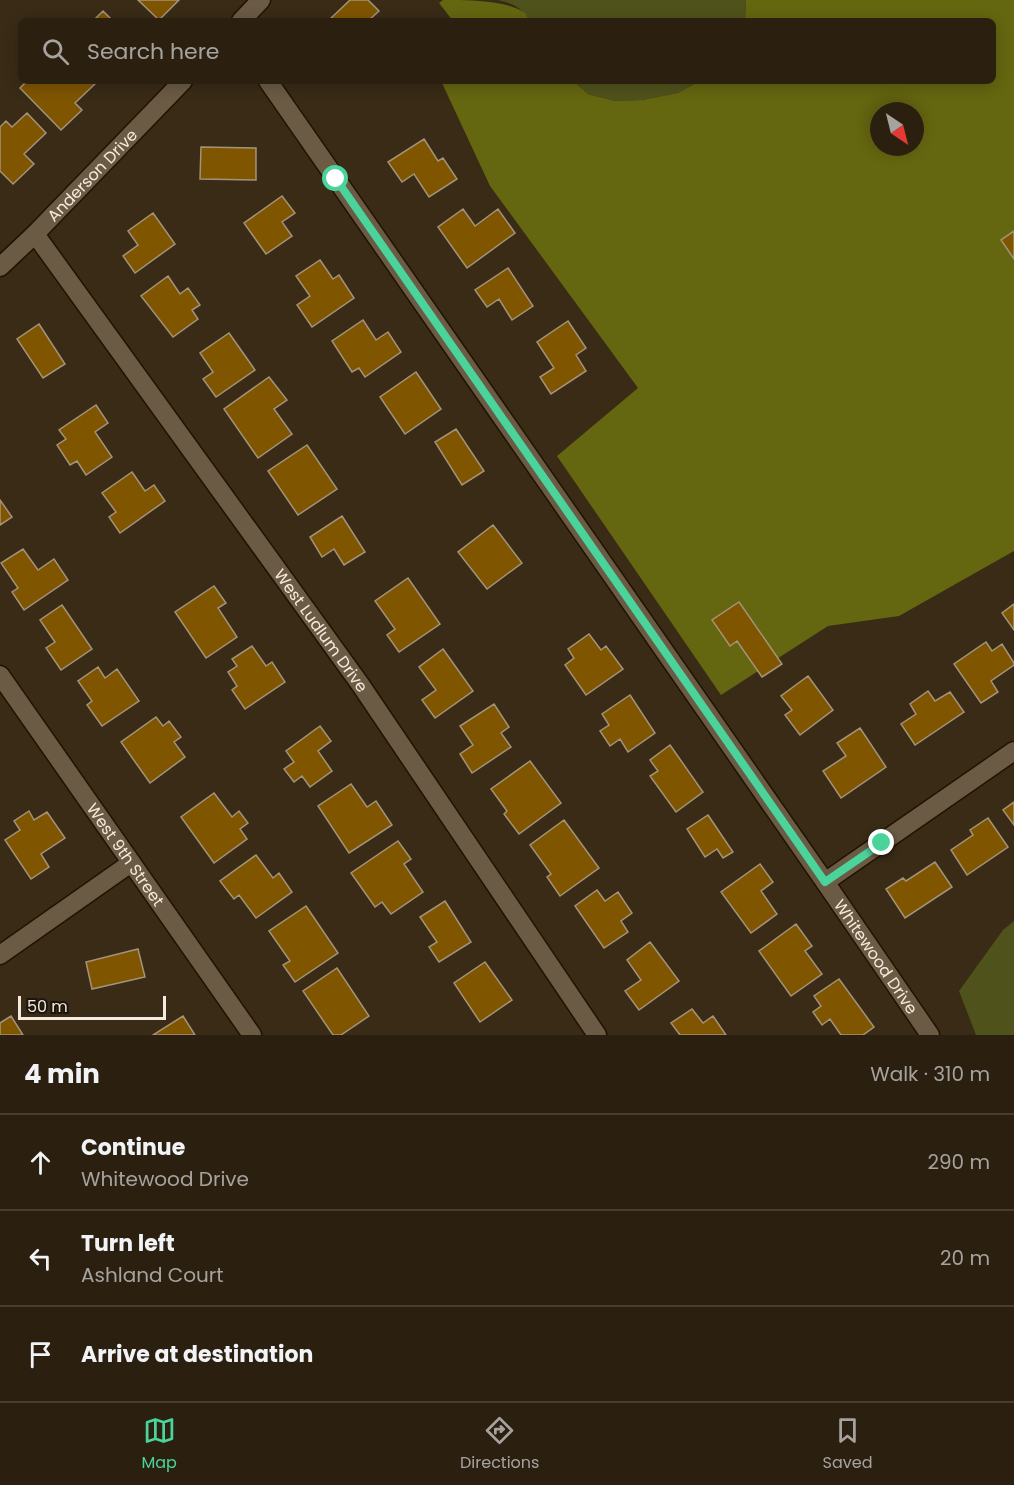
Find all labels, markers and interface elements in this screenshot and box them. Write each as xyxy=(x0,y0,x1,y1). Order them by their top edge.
search box xyxy=(18,18,996,84)
icon: search xyxy=(39,35,72,68)
text: Search here xyxy=(87,36,220,67)
north arrow xyxy=(870,102,924,156)
street label: Anderson Drive xyxy=(42,124,143,227)
route start xyxy=(322,165,348,191)
street label: West Ludlum Drive xyxy=(269,564,373,697)
street label: West 9th Street xyxy=(81,798,169,911)
route end xyxy=(868,829,894,855)
street label: Whitewood Drive xyxy=(828,895,923,1019)
scale bar xyxy=(18,993,166,1020)
text: 50 m xyxy=(27,995,68,1018)
text: 4 min xyxy=(24,1056,100,1092)
text: Walk · 310 m xyxy=(870,1060,990,1088)
text: Continue xyxy=(81,1132,185,1163)
icon: ahead xyxy=(24,1146,57,1179)
text: 290 m xyxy=(927,1148,990,1176)
text: Whitewood Drive xyxy=(81,1165,249,1193)
text: Turn left xyxy=(81,1228,175,1259)
icon: left xyxy=(24,1242,57,1275)
text: 20 m xyxy=(940,1244,990,1272)
text: Ashland Court xyxy=(81,1261,224,1289)
icon: arrive xyxy=(24,1338,57,1371)
text: Arrive at destination xyxy=(81,1339,313,1370)
tab: Map xyxy=(142,1414,177,1475)
tab: Directions xyxy=(460,1414,539,1475)
tab: Saved xyxy=(823,1414,872,1475)

